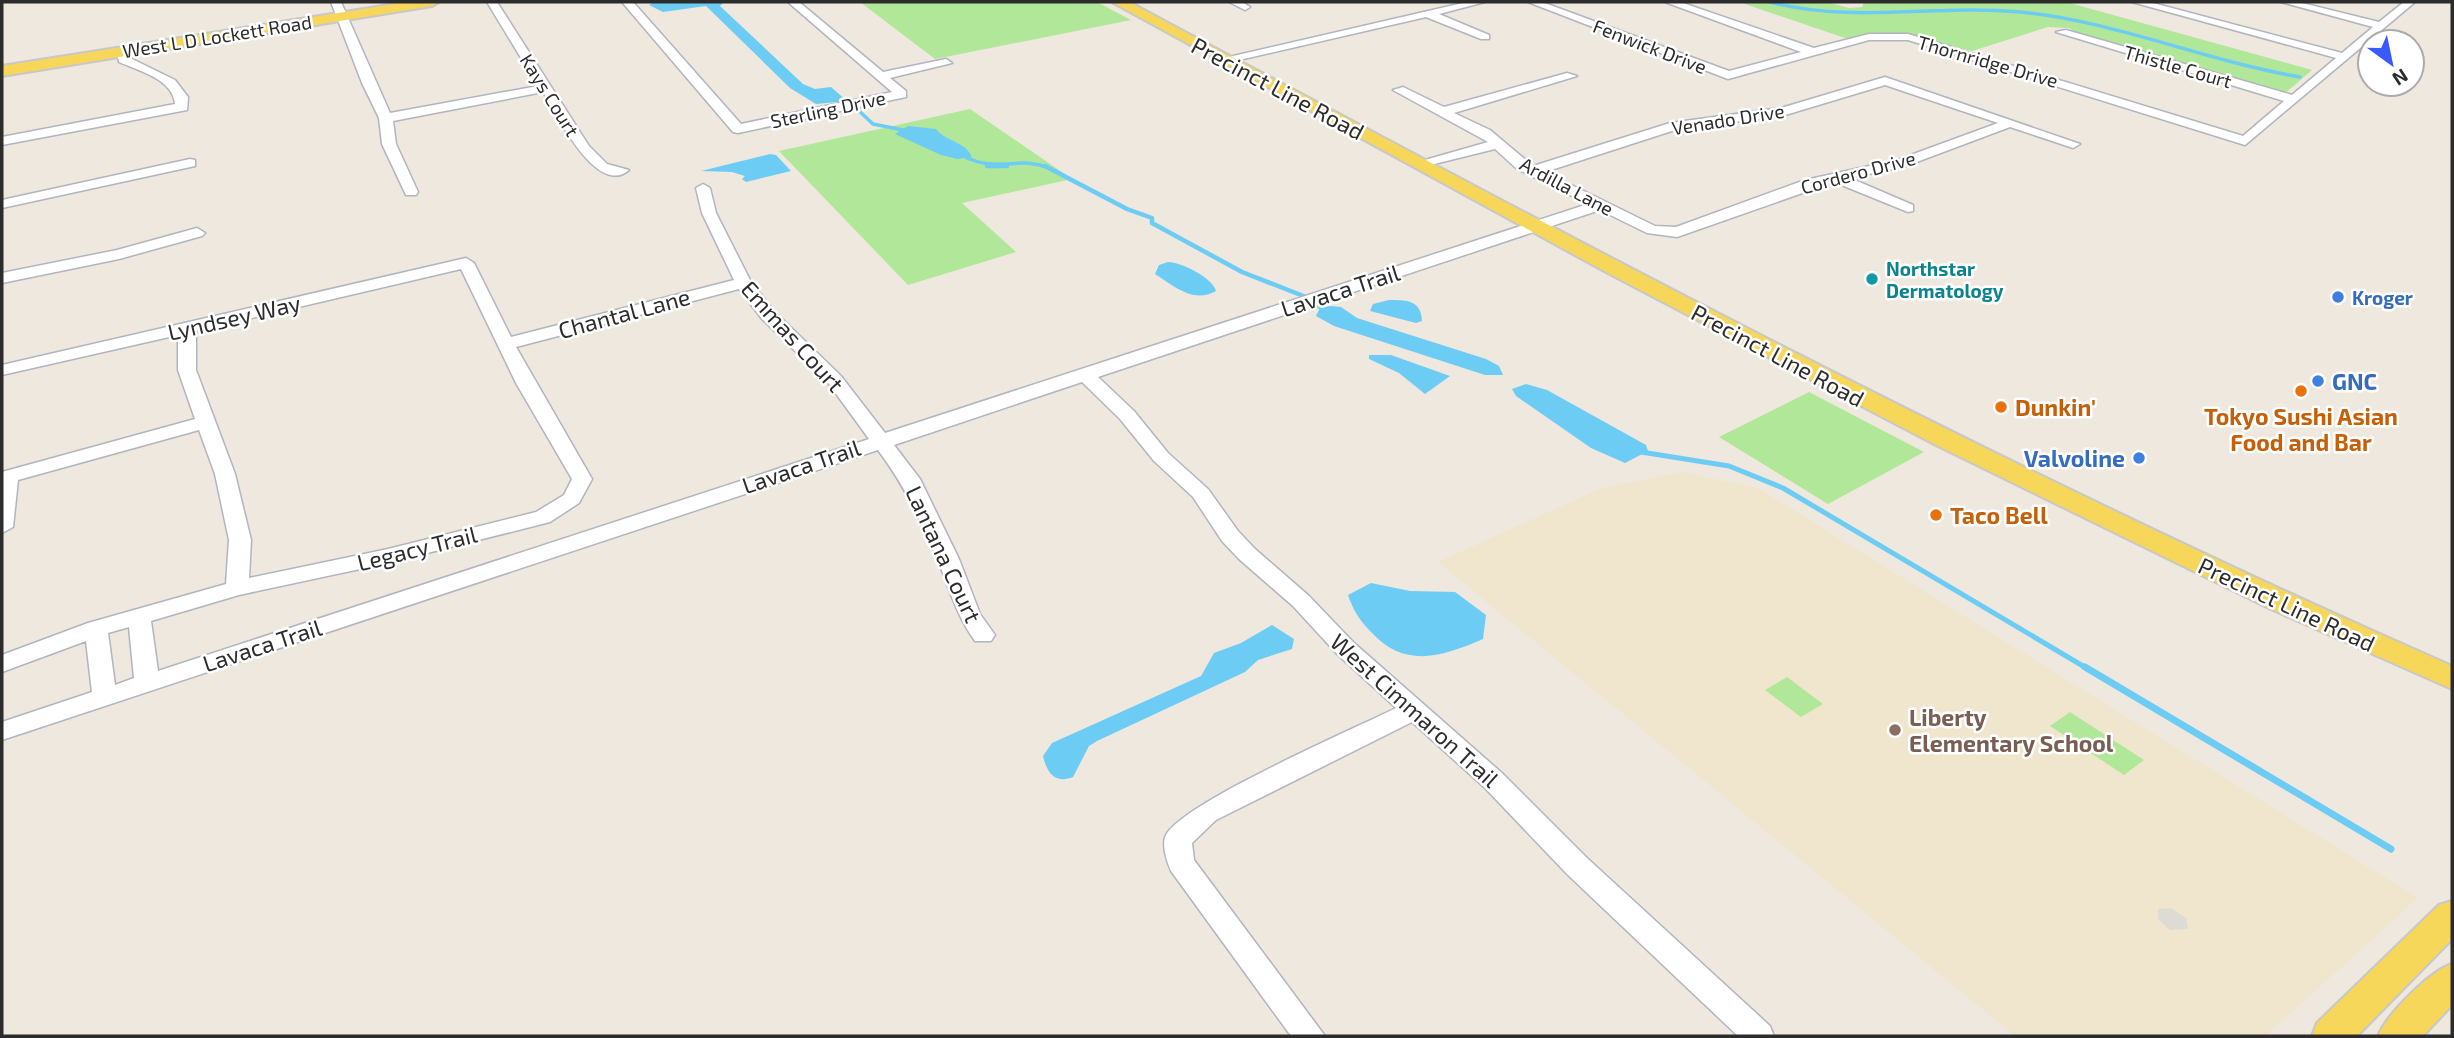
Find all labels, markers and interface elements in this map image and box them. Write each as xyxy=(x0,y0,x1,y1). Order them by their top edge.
street label: West L D Lockett Road xyxy=(121,10,313,62)
street label: Fenwick Drive xyxy=(1590,14,1710,78)
north arrow xyxy=(2356,28,2426,98)
street label: Thornridge Drive xyxy=(1915,30,2061,92)
street label: Precinct Line Road xyxy=(1187,31,1369,145)
street label: Thistle Court xyxy=(2121,40,2235,92)
street label: Kays Court xyxy=(516,50,584,140)
text: N xyxy=(2389,64,2413,91)
street label: Sterling Drive xyxy=(768,86,888,132)
street label: Venado Drive xyxy=(1670,99,1786,139)
street label: Cordero Drive xyxy=(1798,146,1918,198)
street label: Ardilla Lane xyxy=(1516,152,1618,220)
place label: Northstar Dermatology xyxy=(1886,257,2004,303)
street label: Lavaca Trail xyxy=(1277,258,1403,322)
marker: Northstar Dermatology xyxy=(1864,271,1880,287)
street label: Emmas Court xyxy=(736,275,850,398)
street label: Chantal Lane xyxy=(555,282,693,344)
place label: Kroger xyxy=(2352,286,2413,309)
street label: Lyndsey Way xyxy=(165,288,303,346)
marker: Kroger xyxy=(2330,289,2346,305)
street label: Precinct Line Road xyxy=(1687,298,1869,412)
place label: GNC xyxy=(2332,367,2377,395)
marker: GNC xyxy=(2310,373,2326,389)
marker: Tokyo Sushi Asian Food and Bar xyxy=(2293,383,2309,399)
place label: Dunkin' xyxy=(2015,393,2096,421)
marker: Dunkin' xyxy=(1993,399,2009,415)
place label: Tokyo Sushi Asian Food and Bar xyxy=(2204,402,2398,456)
street label: Lavaca Trail xyxy=(738,433,864,499)
place label: Valvoline xyxy=(2024,444,2125,472)
marker: Valvoline xyxy=(2131,450,2147,466)
street label: Lantana Court xyxy=(900,481,988,627)
place label: Taco Bell xyxy=(1950,501,2048,529)
marker: Taco Bell xyxy=(1928,507,1944,523)
street label: Legacy Trail xyxy=(354,520,480,576)
street label: Precinct Line Road xyxy=(2194,551,2380,657)
street label: Lavaca Trail xyxy=(199,613,325,677)
street label: West Cimmaron Trail xyxy=(1325,627,1505,793)
place label: Liberty Elementary School xyxy=(1909,703,2114,757)
marker: Liberty Elementary School xyxy=(1887,722,1903,738)

